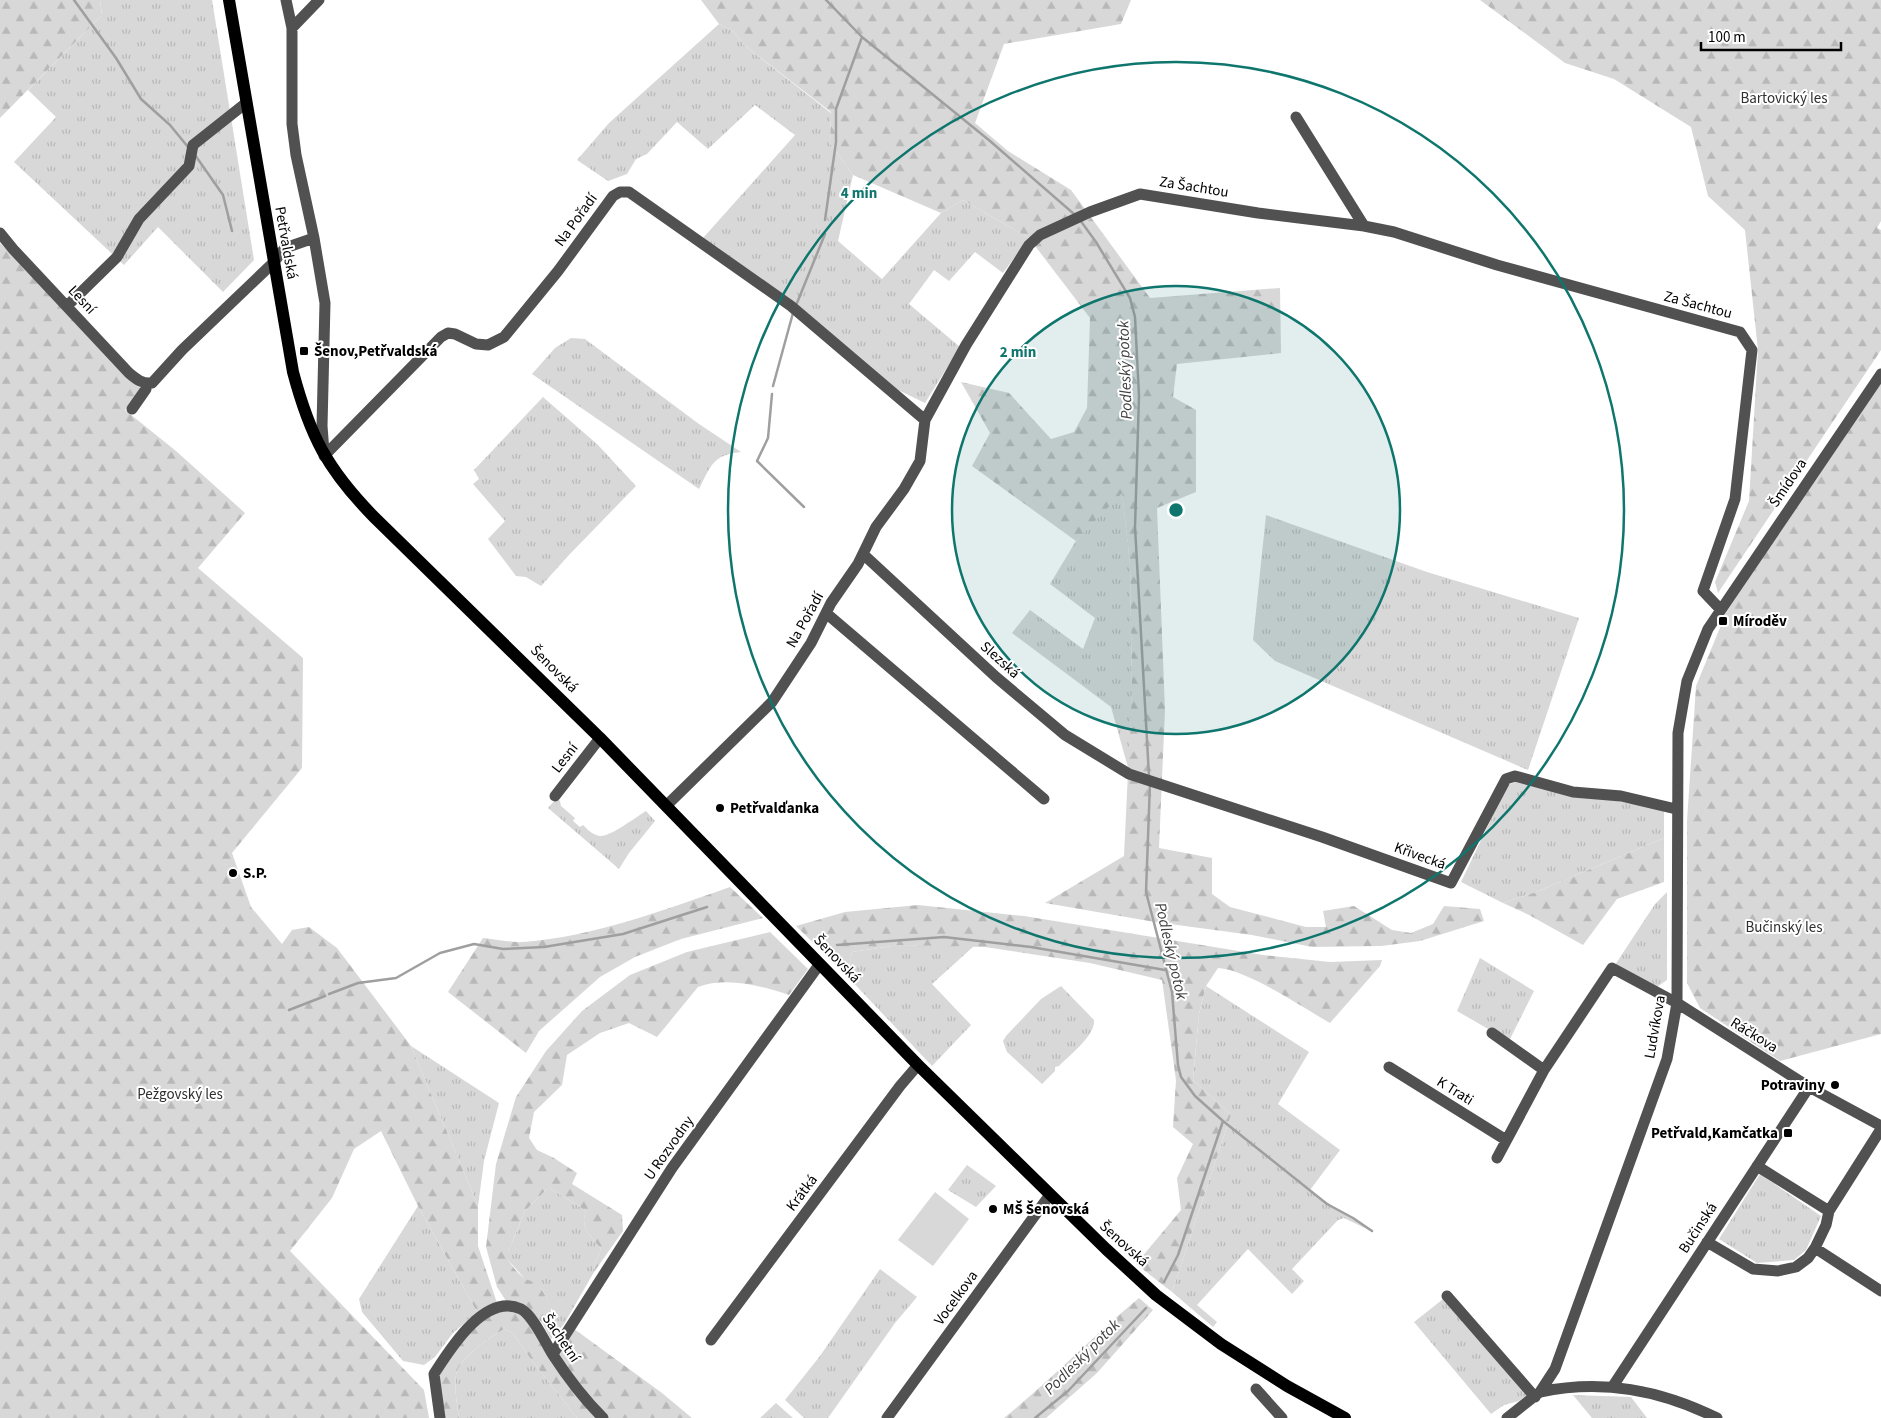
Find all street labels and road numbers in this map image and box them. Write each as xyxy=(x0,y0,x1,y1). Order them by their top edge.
street label: Za Šachtou xyxy=(1158,171,1230,203)
street label: Na Pořadí xyxy=(550,188,603,251)
street label: Petřvaldská xyxy=(269,205,303,281)
street label: Lesní xyxy=(63,281,102,320)
street label: Za Šachtou xyxy=(1661,286,1735,324)
street label: Šmídova xyxy=(1764,454,1812,512)
street label: Na Pořadí xyxy=(781,587,830,652)
street label: Slezská xyxy=(976,637,1024,683)
street label: Šenovská xyxy=(525,640,583,698)
street label: Lesní xyxy=(547,738,584,777)
street label: Křivecká xyxy=(1391,837,1449,875)
street label: Šenovská xyxy=(809,930,865,988)
street label: Ludvíkova xyxy=(1639,994,1671,1060)
street label: Ráčkova xyxy=(1726,1012,1782,1058)
street label: K Trati xyxy=(1432,1071,1478,1111)
street label: U Rozvodny xyxy=(639,1112,699,1184)
street label: Krátká xyxy=(781,1170,823,1216)
street label: Bučinská xyxy=(1674,1198,1722,1258)
street label: Šenovská xyxy=(1095,1216,1153,1272)
street label: Vocelkova xyxy=(929,1266,983,1330)
street label: Šachetní xyxy=(537,1309,586,1368)

